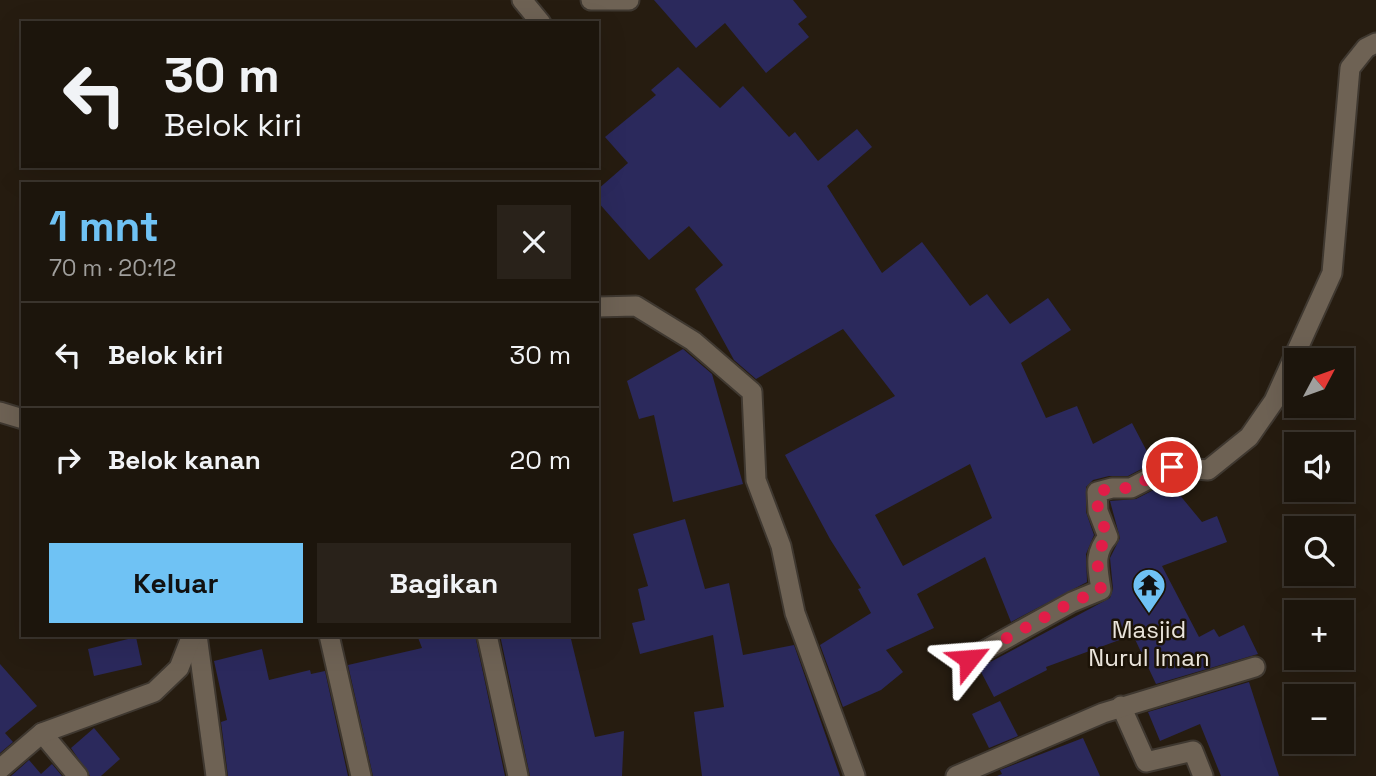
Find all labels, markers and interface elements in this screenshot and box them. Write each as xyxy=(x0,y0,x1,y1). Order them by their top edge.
text: 30 m xyxy=(164,44,280,106)
icon: left xyxy=(49,49,140,140)
text: Belok kiri xyxy=(164,105,302,145)
text: 1 mnt xyxy=(49,200,159,253)
button: close xyxy=(497,205,571,279)
text: 70 m · 20:12 xyxy=(49,253,176,283)
icon: left xyxy=(49,336,87,374)
text: Belok kiri xyxy=(108,338,223,372)
text: 30 m xyxy=(510,338,571,372)
north arrow xyxy=(1284,348,1354,418)
map controls xyxy=(1284,348,1354,754)
button: sound xyxy=(1284,432,1354,502)
pin xyxy=(1142,437,1202,497)
icon: right xyxy=(49,441,87,479)
text: Belok kanan xyxy=(108,443,261,477)
text: 20 m xyxy=(510,443,571,477)
icon: arrive xyxy=(1153,448,1191,486)
button: search xyxy=(1284,516,1354,586)
button: Keluar xyxy=(49,543,303,623)
button: Bagikan xyxy=(317,543,571,623)
temple icon: Masjid Nurul Iman xyxy=(1130,566,1168,615)
button: + xyxy=(1284,600,1354,670)
place label: Masjid Nurul Iman xyxy=(1088,614,1210,673)
position arrow xyxy=(932,622,1006,696)
button: − xyxy=(1284,684,1354,754)

